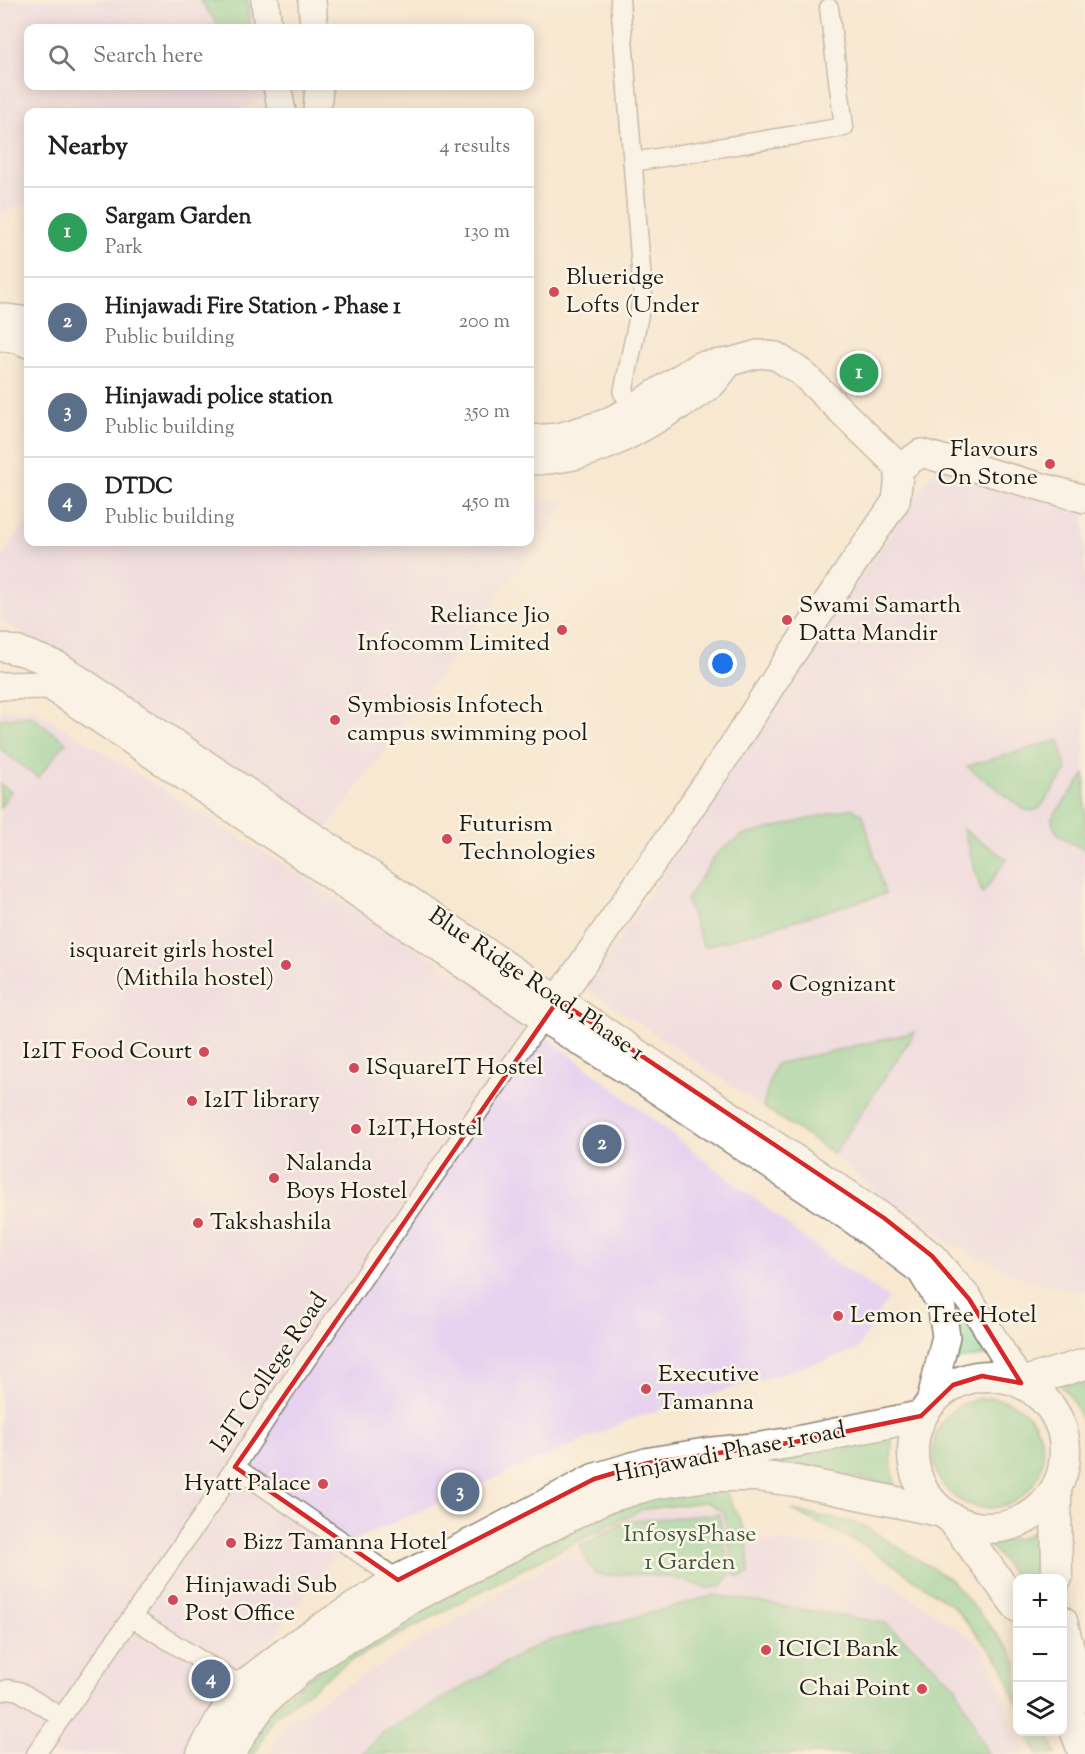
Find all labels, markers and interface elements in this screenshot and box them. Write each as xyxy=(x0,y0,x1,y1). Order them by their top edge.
search box xyxy=(24,24,534,90)
icon: search xyxy=(45,41,78,74)
text: Search here xyxy=(93,41,203,73)
text: Nearby xyxy=(48,129,128,166)
text: 4 results xyxy=(439,133,510,162)
text: Sargam Garden xyxy=(105,202,252,234)
text: 1 xyxy=(64,218,71,247)
text: 130 m xyxy=(464,218,510,247)
text: Park xyxy=(105,234,143,263)
place label: Blueridge Lofts (Under xyxy=(566,261,699,323)
marker: Blueridge Lofts (Under xyxy=(547,285,561,299)
text: Hinjawadi Fire Station - Phase 1 xyxy=(105,292,401,324)
text: 2 xyxy=(63,308,72,337)
text: 200 m xyxy=(459,308,510,337)
text: Public building xyxy=(105,324,235,353)
pin: 1 xyxy=(840,350,878,395)
text: Hinjawadi police station xyxy=(105,382,333,414)
text: 3 xyxy=(63,398,72,427)
text: 350 m xyxy=(464,398,510,427)
text: Public building xyxy=(105,414,235,443)
place label: Flavours On Stone xyxy=(937,433,1038,495)
marker: Flavours On Stone xyxy=(1043,457,1057,471)
text: DTDC xyxy=(105,472,173,504)
text: 4 xyxy=(62,488,73,517)
text: 450 m xyxy=(462,488,510,517)
text: Public building xyxy=(105,504,235,533)
place label: Swami Samarth Datta Mandir xyxy=(799,589,961,651)
place label: Reliance Jio Infocomm Limited xyxy=(357,599,550,661)
marker: Swami Samarth Datta Mandir xyxy=(780,613,794,627)
marker: Reliance Jio Infocomm Limited xyxy=(555,623,569,637)
your location xyxy=(708,649,737,678)
place label: Symbiosis Infotech campus swimming pool xyxy=(347,689,588,751)
marker: Symbiosis Infotech campus swimming pool xyxy=(328,713,342,727)
place label: Futurism Technologies xyxy=(459,808,595,870)
marker: Futurism Technologies xyxy=(440,832,454,846)
street label: Blue Ridge Road, Phase 1 xyxy=(421,900,651,1070)
place label: isquareit girls hostel (Mithila hostel) xyxy=(69,934,274,996)
marker: isquareit girls hostel (Mithila hostel) xyxy=(279,958,293,972)
place label: Cognizant xyxy=(789,968,896,1002)
marker: Cognizant xyxy=(770,978,784,992)
place label: I2IT Food Court xyxy=(22,1035,192,1069)
marker: I2IT Food Court xyxy=(197,1045,211,1059)
place label: ISquareIT Hostel xyxy=(366,1051,544,1085)
marker: ISquareIT Hostel xyxy=(347,1061,361,1075)
place label: I2IT library xyxy=(204,1084,320,1118)
marker: I2IT library xyxy=(185,1094,199,1108)
place label: I2IT,Hostel xyxy=(368,1112,484,1146)
marker: I2IT,Hostel xyxy=(349,1122,363,1136)
pin: 2 xyxy=(582,1122,622,1166)
place label: Nalanda Boys Hostel xyxy=(286,1147,408,1209)
marker: Nalanda Boys Hostel xyxy=(267,1171,281,1185)
place label: Takshashila xyxy=(210,1206,332,1240)
marker: Takshashila xyxy=(191,1216,205,1230)
street label: I2IT College Road xyxy=(204,1286,337,1460)
place label: Lemon Tree Hotel xyxy=(850,1299,1037,1333)
marker: Lemon Tree Hotel xyxy=(831,1309,845,1323)
place label: Executive Tamanna xyxy=(658,1358,759,1420)
marker: Executive Tamanna xyxy=(639,1382,653,1396)
street label: Hinjawadi Phase 1 road xyxy=(611,1414,849,1492)
place label: Hyatt Palace xyxy=(184,1467,311,1501)
pin: 3 xyxy=(440,1470,480,1514)
marker: Hyatt Palace xyxy=(316,1477,330,1491)
park label: InfosysPhase 1 Garden xyxy=(623,1518,757,1580)
place label: Bizz Tamanna Hotel xyxy=(243,1526,448,1560)
marker: Bizz Tamanna Hotel xyxy=(224,1536,238,1550)
place label: Hinjawadi Sub Post Office xyxy=(185,1569,337,1631)
map controls xyxy=(1013,1574,1067,1736)
button: + xyxy=(1013,1574,1067,1628)
marker: Hinjawadi Sub Post Office xyxy=(166,1593,180,1607)
button: − xyxy=(1013,1628,1067,1682)
place label: ICICI Bank xyxy=(778,1633,899,1667)
marker: ICICI Bank xyxy=(759,1643,773,1657)
pin: 4 xyxy=(192,1656,230,1702)
place label: Chai Point xyxy=(799,1672,910,1706)
marker: Chai Point xyxy=(915,1682,929,1696)
button: layers xyxy=(1013,1682,1067,1736)

